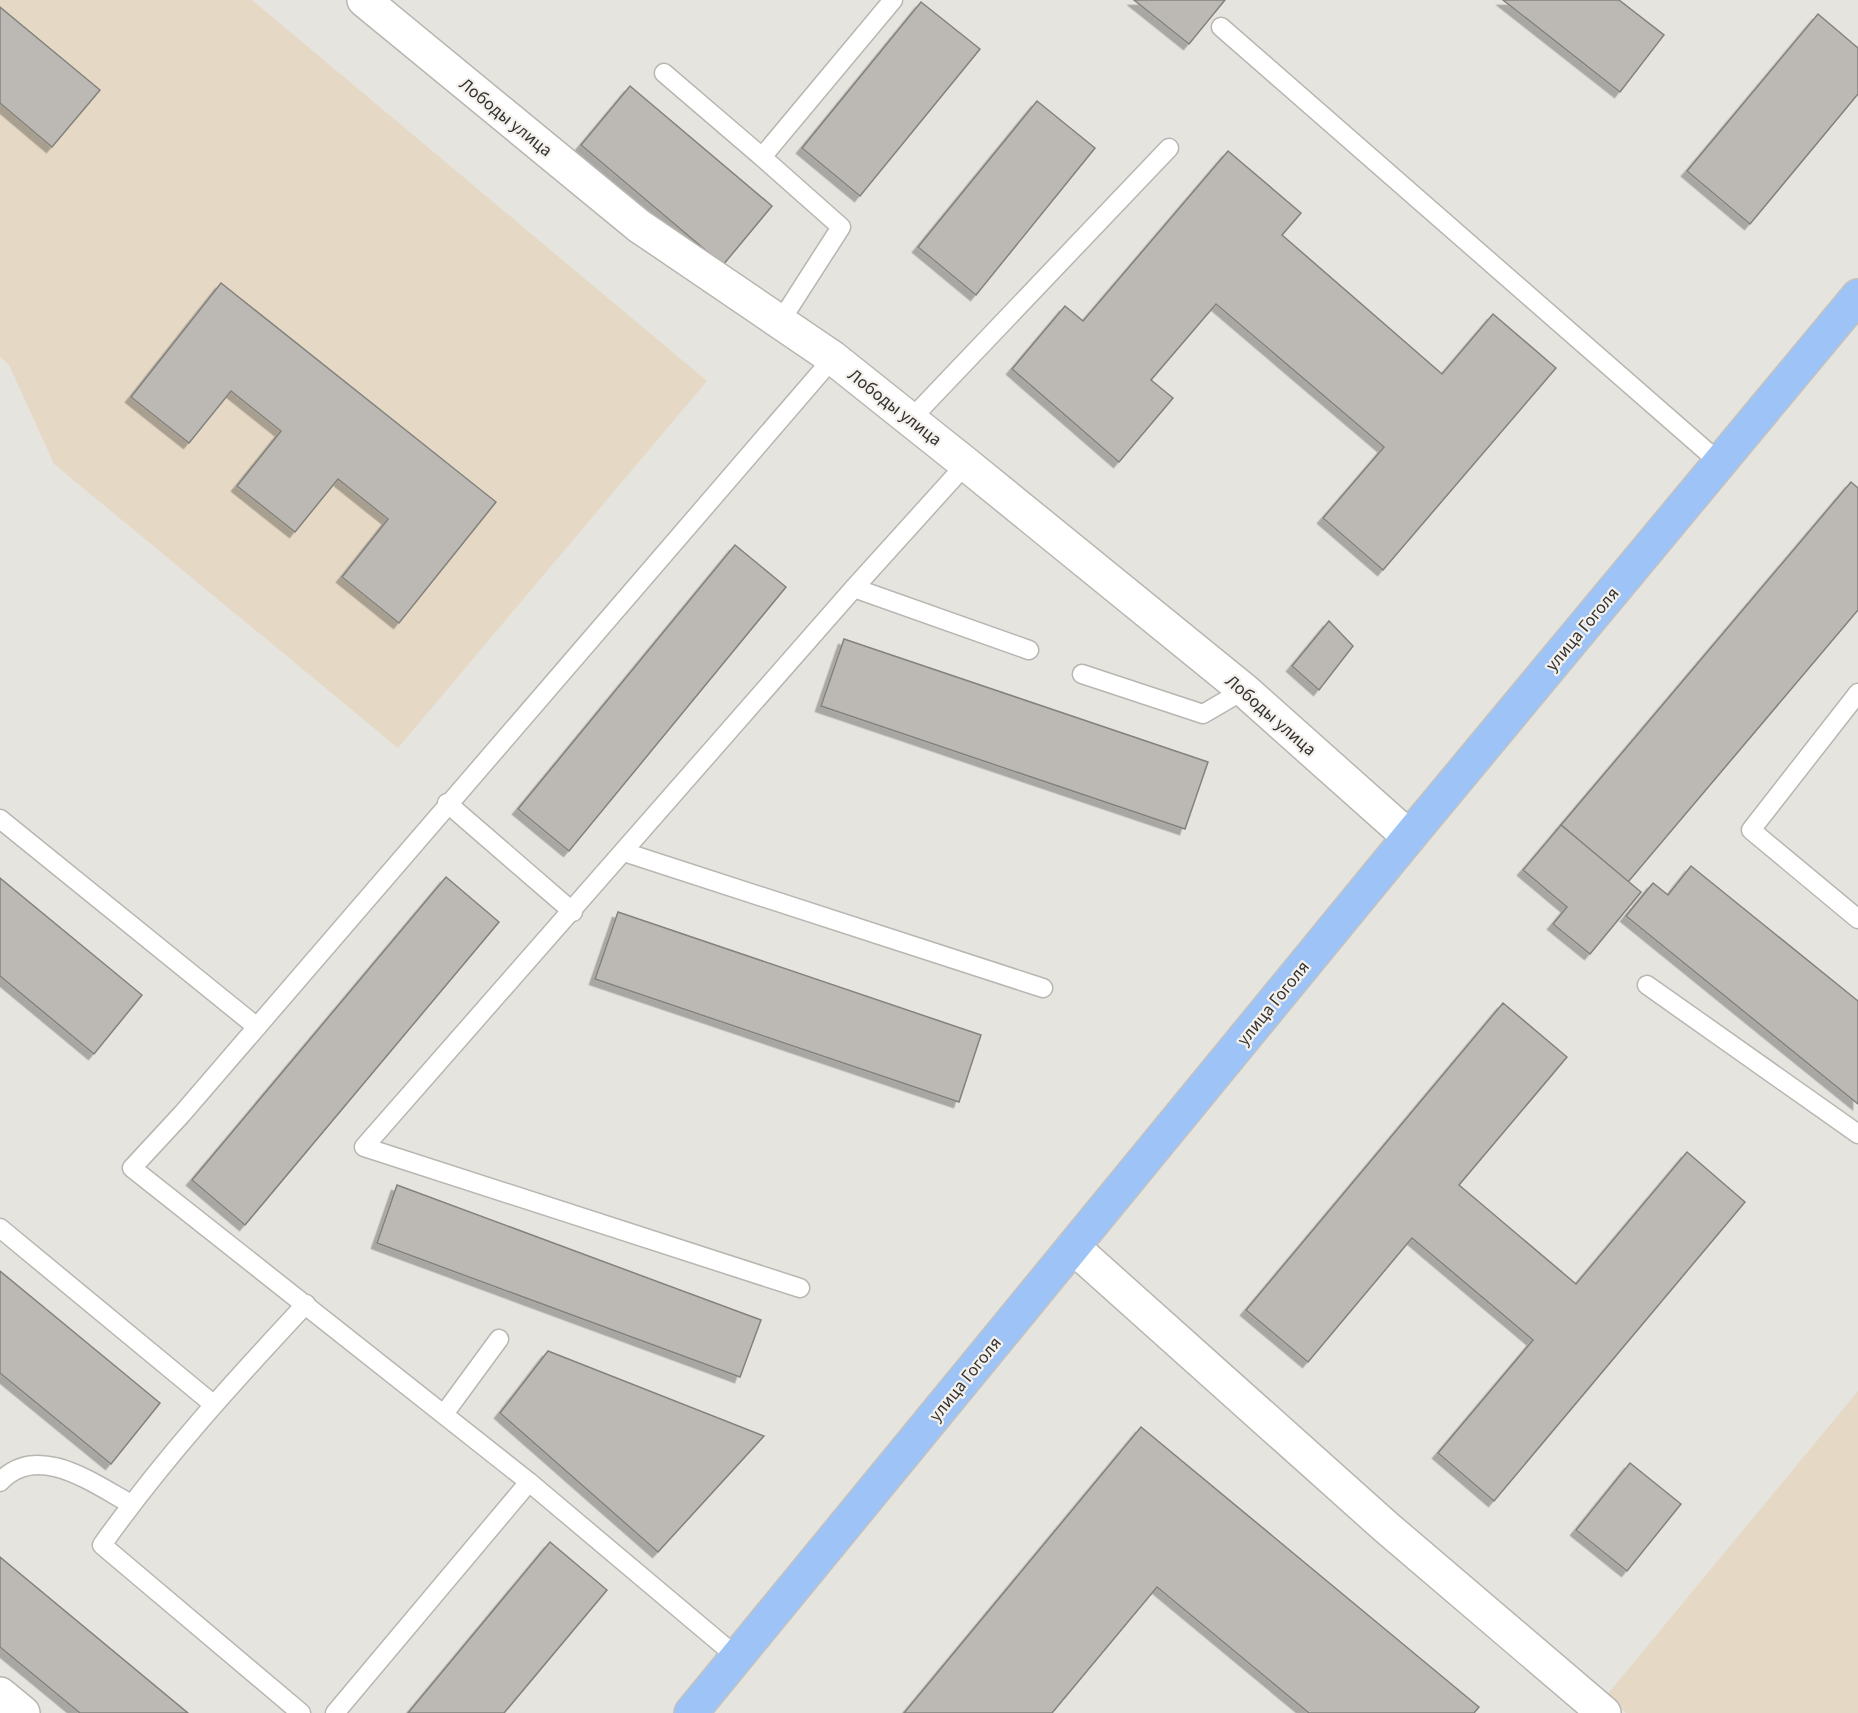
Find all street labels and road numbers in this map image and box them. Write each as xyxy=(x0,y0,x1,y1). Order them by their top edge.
street label: Лободы улица xyxy=(454,72,558,163)
street label: Лободы улица xyxy=(842,363,947,452)
street label: улица Гоголя xyxy=(1540,582,1625,677)
street label: Лободы улица xyxy=(1220,669,1322,762)
street label: улица Гоголя xyxy=(1231,955,1315,1051)
street label: улица Гоголя xyxy=(923,1331,1007,1427)

